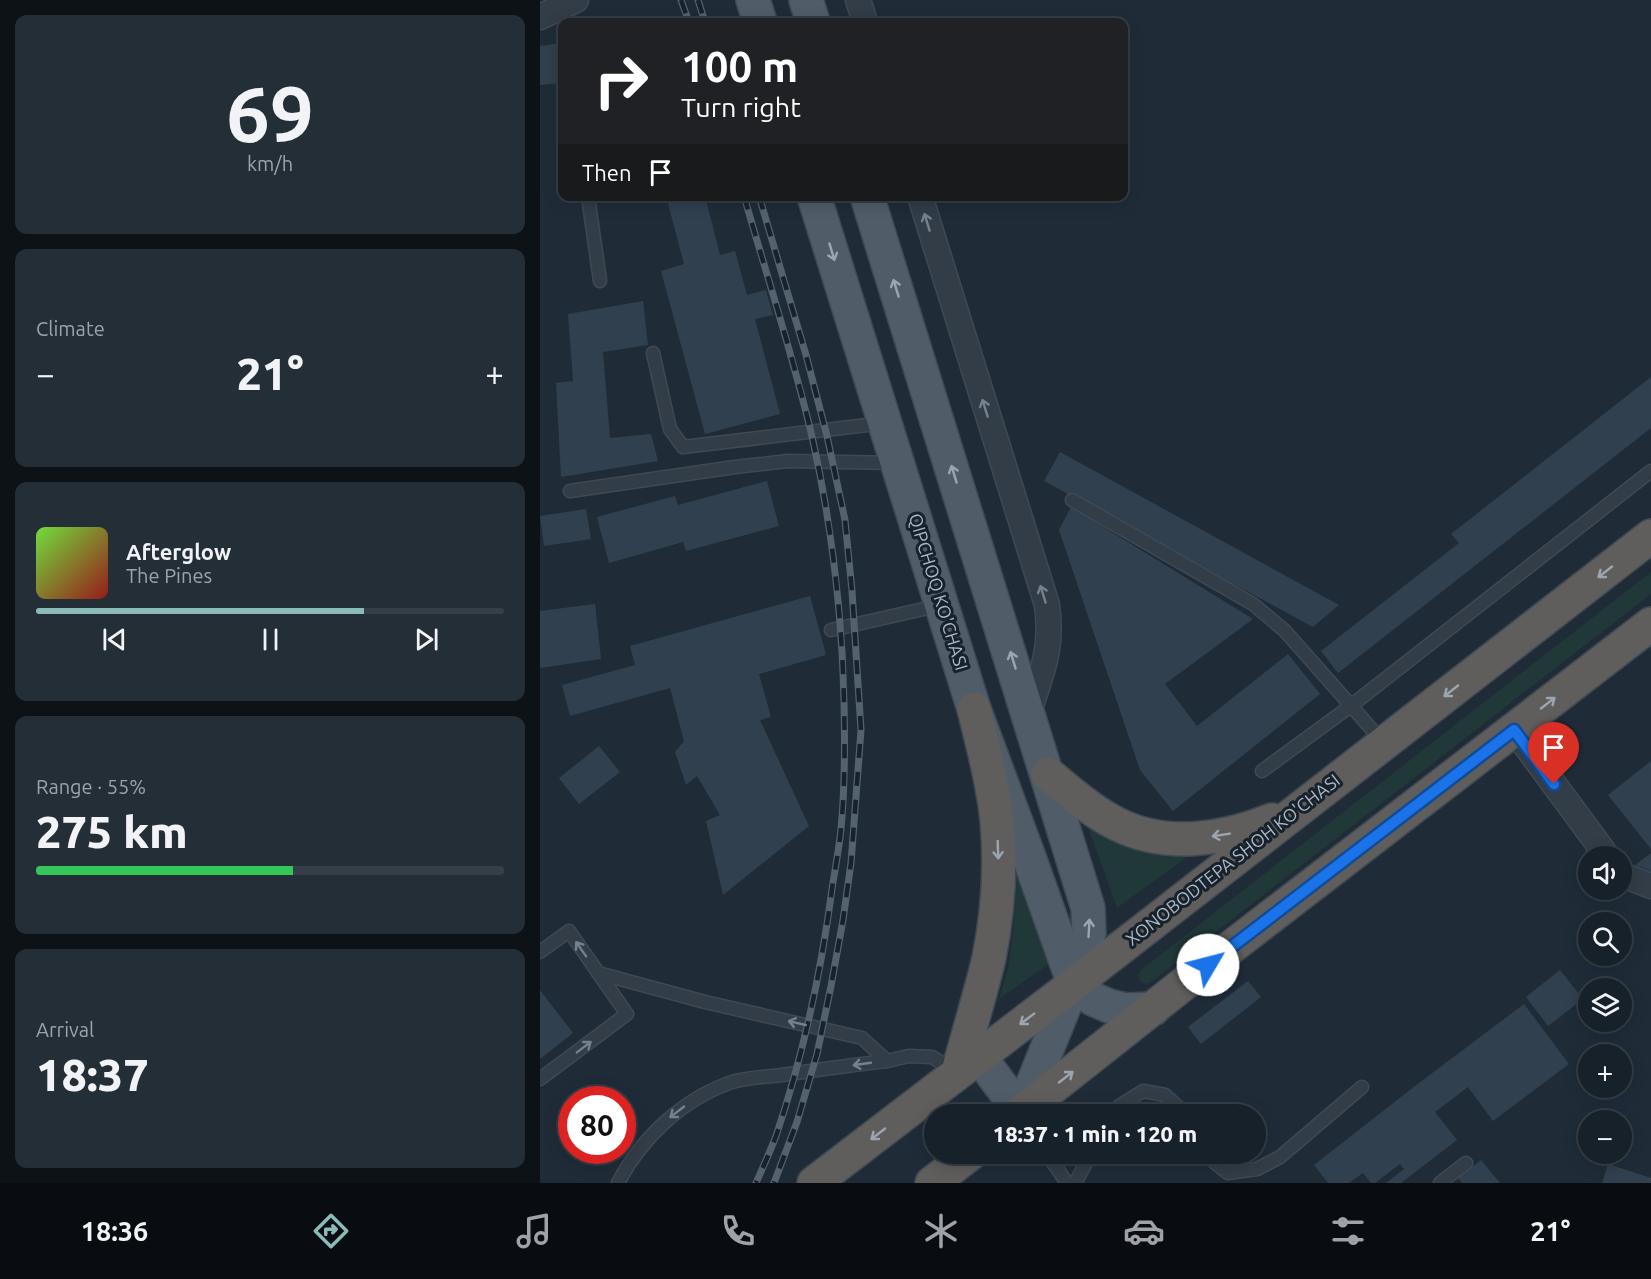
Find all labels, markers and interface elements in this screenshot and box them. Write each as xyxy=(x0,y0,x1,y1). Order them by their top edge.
icon: right xyxy=(582,42,660,120)
text: 100 m xyxy=(681,43,798,90)
text: 69 xyxy=(226,69,314,157)
text: Turn right xyxy=(681,92,801,122)
text: km/h xyxy=(247,152,293,175)
icon: arrive xyxy=(644,156,677,189)
text: Then xyxy=(582,160,632,185)
one-way arrow xyxy=(921,213,932,232)
one-way arrow xyxy=(827,242,838,261)
one-way arrow xyxy=(890,279,901,298)
text: Climate xyxy=(36,317,105,340)
text: 21° xyxy=(236,348,304,399)
text: − xyxy=(36,355,55,392)
text: + xyxy=(485,355,504,392)
one-way arrow xyxy=(979,399,990,418)
one-way arrow xyxy=(948,465,959,484)
street label: QIPCHOQ KO'CHASI xyxy=(905,511,972,673)
text: Afterglow xyxy=(126,539,231,564)
text: The Pines xyxy=(126,564,212,587)
one-way arrow xyxy=(1597,565,1613,578)
one-way arrow xyxy=(1037,585,1048,604)
icon: previous xyxy=(98,623,131,656)
icon: pause xyxy=(254,623,287,656)
icon: next xyxy=(410,623,443,656)
one-way arrow xyxy=(1006,651,1017,670)
one-way arrow xyxy=(1443,685,1459,698)
one-way arrow xyxy=(1540,697,1556,710)
pin xyxy=(1528,722,1579,784)
icon: arrive xyxy=(1537,731,1570,764)
street label: XONOBODTEPA SHOH KO'CHASI xyxy=(1121,769,1343,949)
text: Range · 55% xyxy=(36,775,146,798)
text: 275 km xyxy=(36,806,188,857)
one-way arrow xyxy=(1212,830,1231,841)
one-way arrow xyxy=(993,839,1004,859)
map controls xyxy=(1578,846,1632,1164)
button: sound xyxy=(1578,846,1632,900)
button: search xyxy=(1578,912,1632,966)
one-way arrow xyxy=(1083,918,1094,938)
position arrow xyxy=(1176,933,1240,997)
one-way arrow xyxy=(575,941,588,958)
button: layers xyxy=(1578,978,1632,1032)
one-way arrow xyxy=(1019,1013,1035,1026)
one-way arrow xyxy=(788,1017,808,1028)
text: Arrival xyxy=(36,1018,94,1041)
one-way arrow xyxy=(575,1041,591,1053)
button: + xyxy=(1578,1044,1632,1098)
text: 18:37 xyxy=(36,1049,149,1100)
one-way arrow xyxy=(853,1059,872,1070)
one-way arrow xyxy=(1058,1071,1074,1084)
speed limit sign: 80 xyxy=(558,1086,636,1164)
one-way arrow xyxy=(669,1106,685,1119)
button: − xyxy=(1578,1110,1632,1164)
text: 18:37 · 1 min · 120 m xyxy=(993,1121,1197,1146)
one-way arrow xyxy=(870,1127,886,1140)
icon: directions xyxy=(310,1210,352,1252)
icon: music xyxy=(513,1210,555,1252)
icon: phone xyxy=(717,1210,759,1252)
icon: climate xyxy=(920,1210,962,1252)
icon: car xyxy=(1123,1210,1165,1252)
icon: filters xyxy=(1327,1210,1369,1252)
text: 18:36 xyxy=(81,1216,148,1246)
text: 21° xyxy=(1530,1216,1570,1246)

